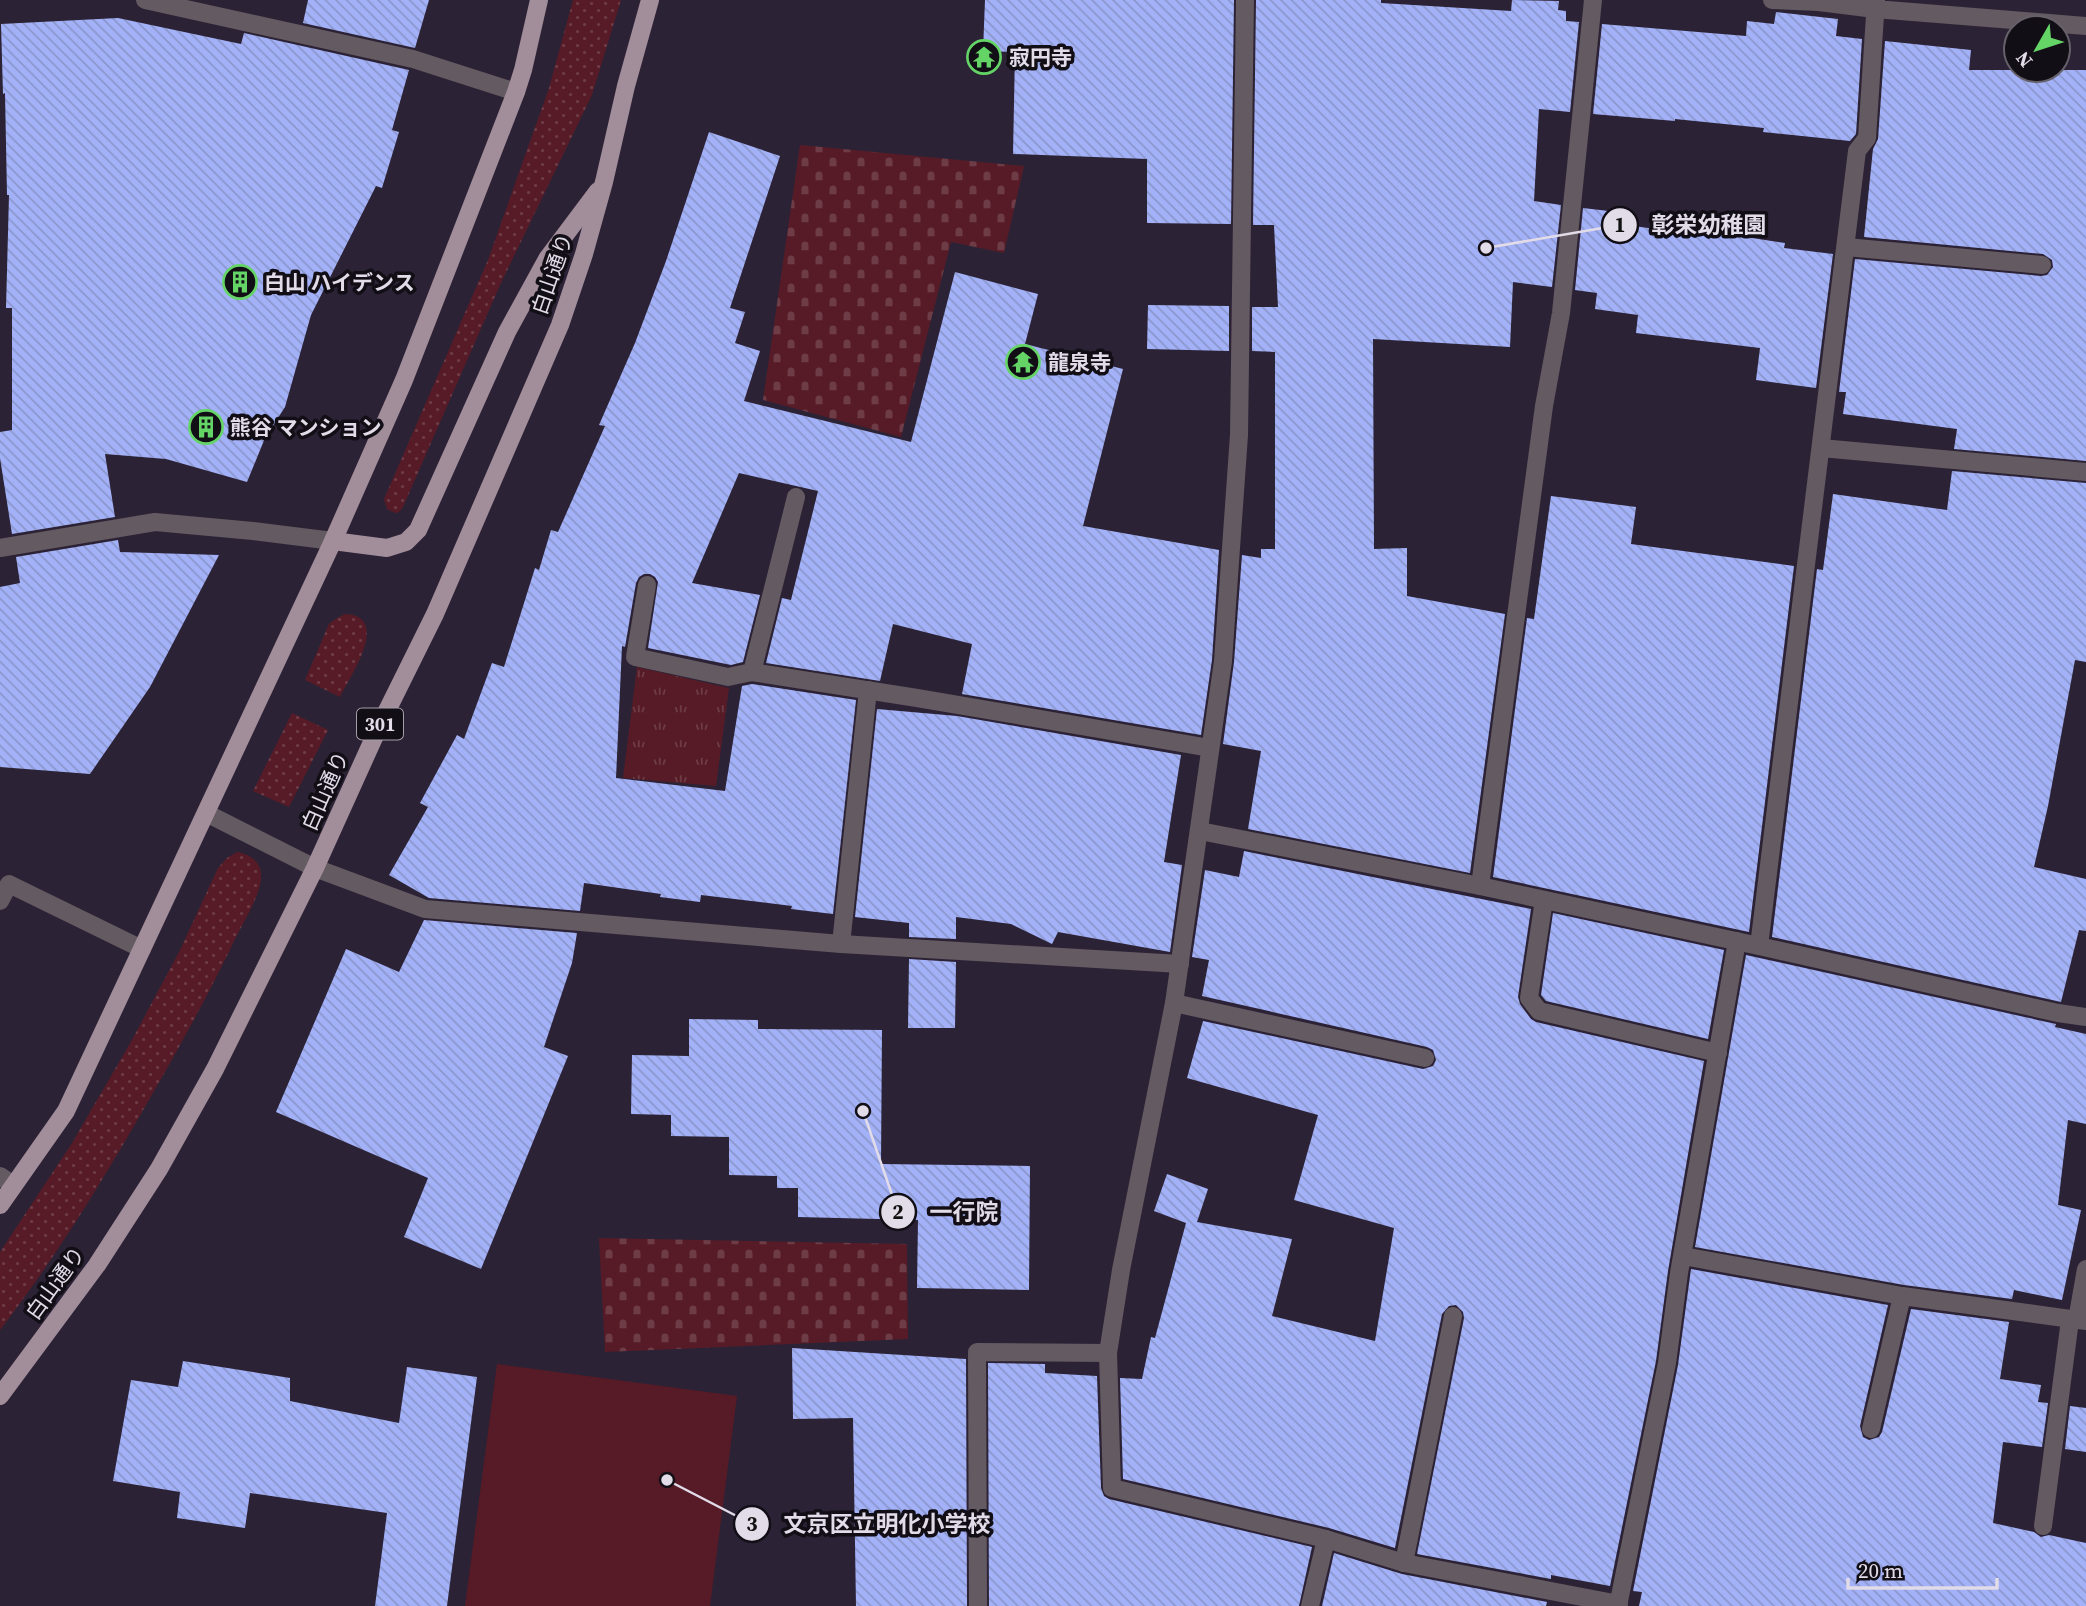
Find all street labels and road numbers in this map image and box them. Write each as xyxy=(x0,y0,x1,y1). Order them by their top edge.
street label: 白山通り xyxy=(525,230,579,318)
road number: 301 xyxy=(357,708,403,740)
street label: 白山通り xyxy=(295,747,355,835)
street label: 白山通り xyxy=(19,1240,91,1326)

